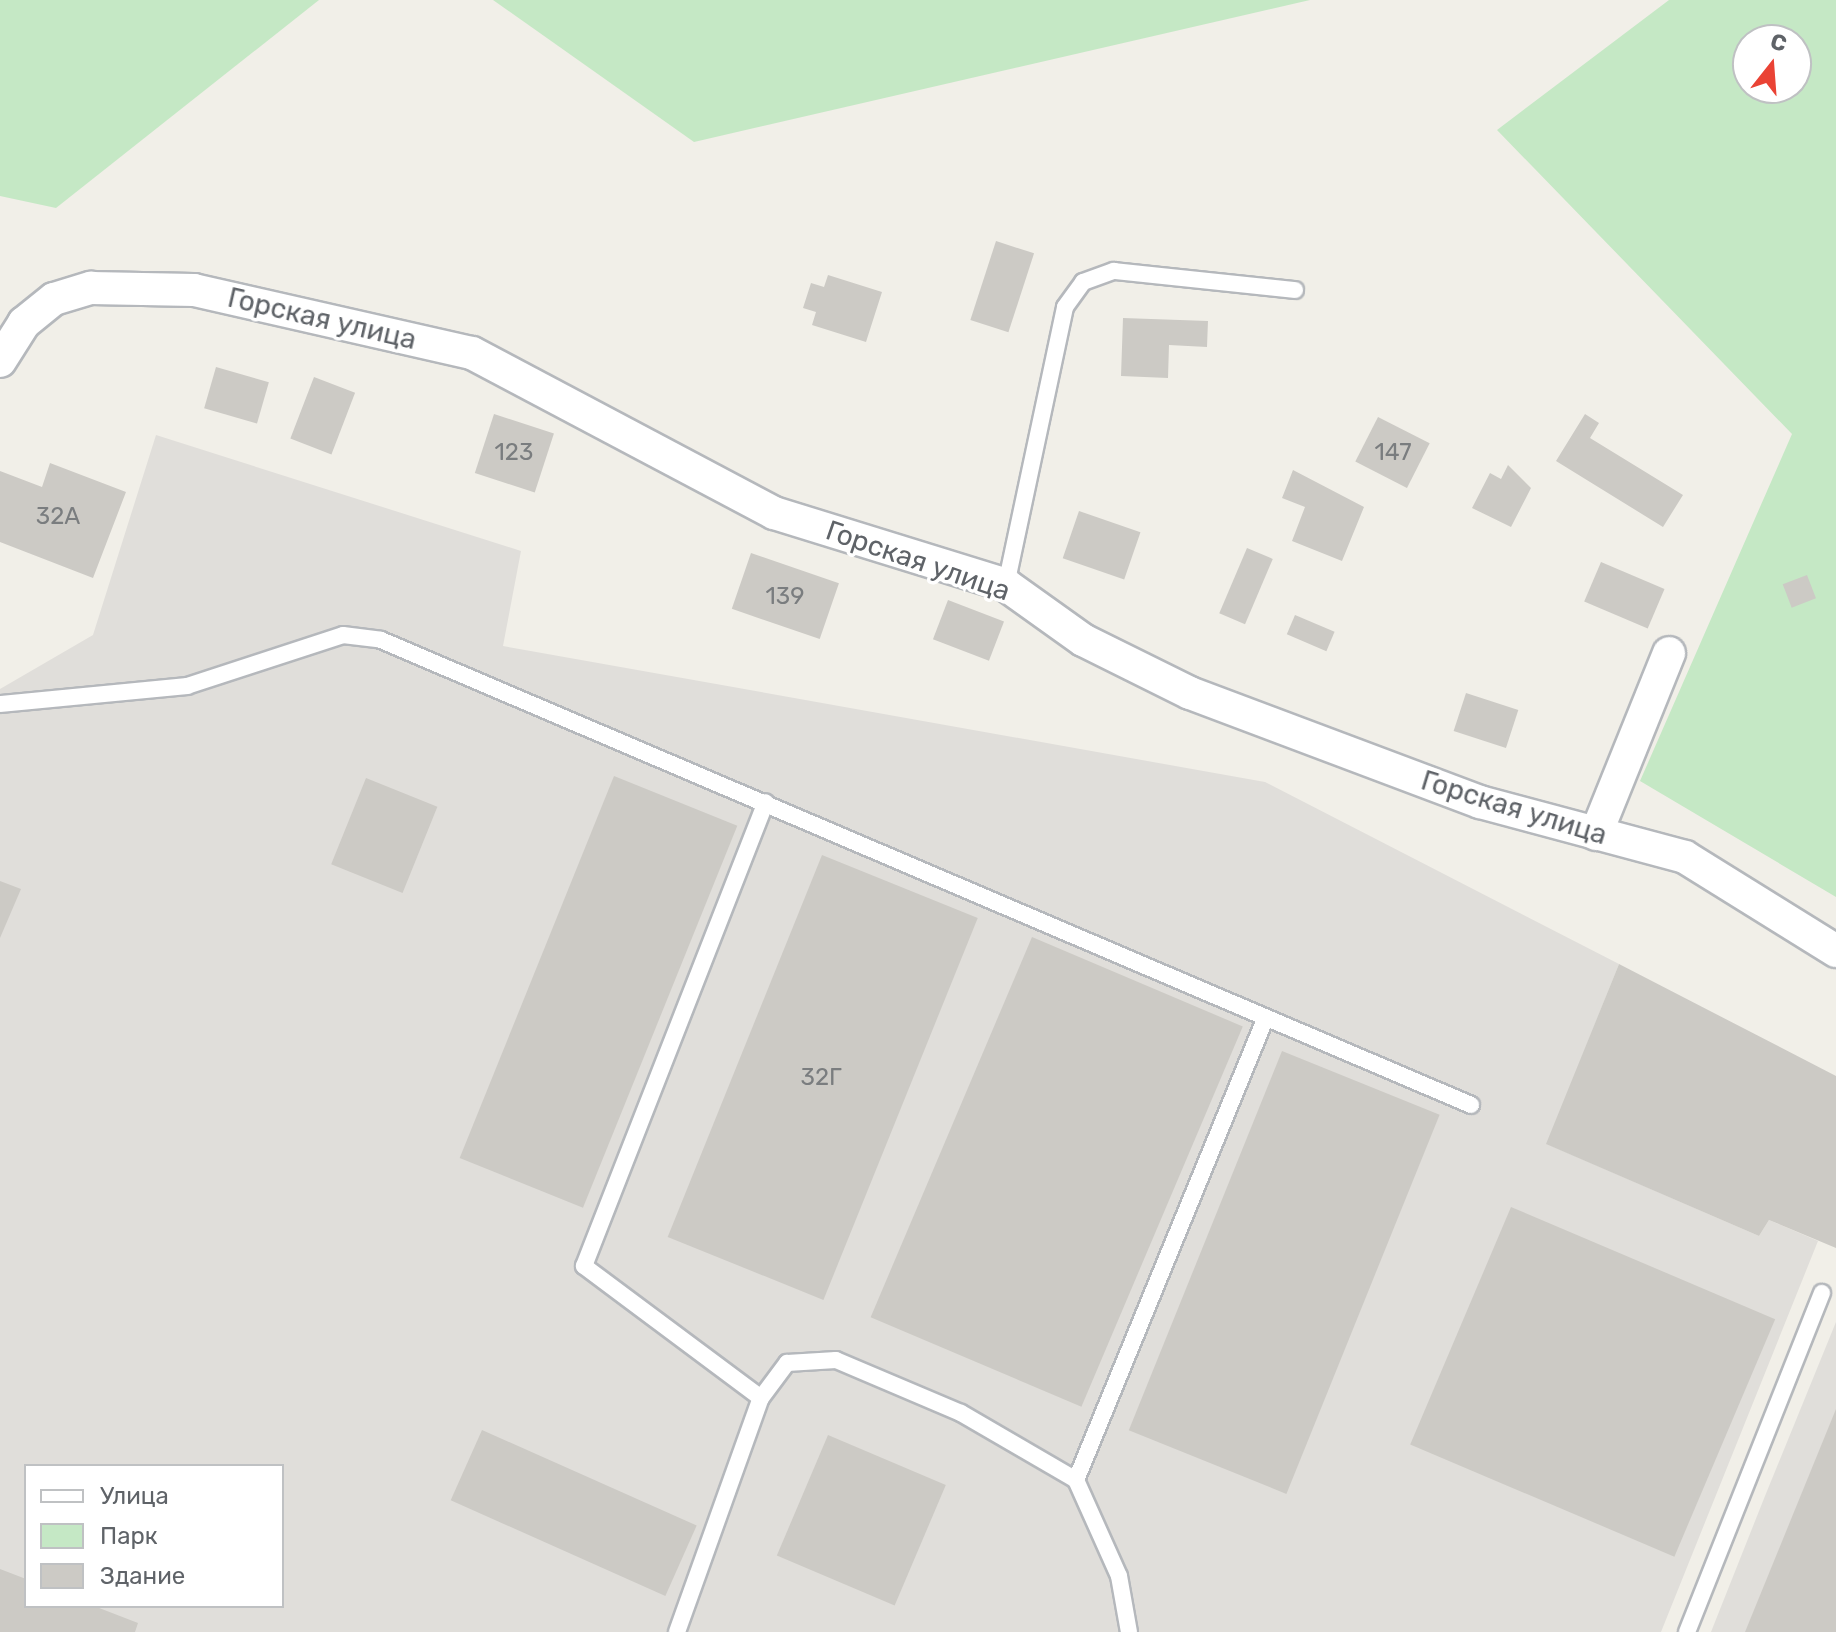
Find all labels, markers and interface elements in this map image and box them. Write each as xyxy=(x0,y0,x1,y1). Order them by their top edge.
north arrow xyxy=(1732,24,1812,104)
text: С xyxy=(1767,27,1790,58)
street label: Горская улица xyxy=(224,281,420,357)
house number: 123 xyxy=(495,439,533,467)
house number: 147 xyxy=(1374,439,1412,467)
house number: 32А xyxy=(36,503,80,531)
street label: Горская улица xyxy=(822,514,1014,608)
house number: 139 xyxy=(766,583,804,611)
street label: Горская улица xyxy=(1417,764,1611,852)
house number: 32Г xyxy=(800,1064,842,1092)
legend xyxy=(24,1464,284,1608)
text: Улица xyxy=(100,1482,169,1510)
text: Парк xyxy=(100,1522,158,1550)
text: Здание xyxy=(100,1562,185,1590)

